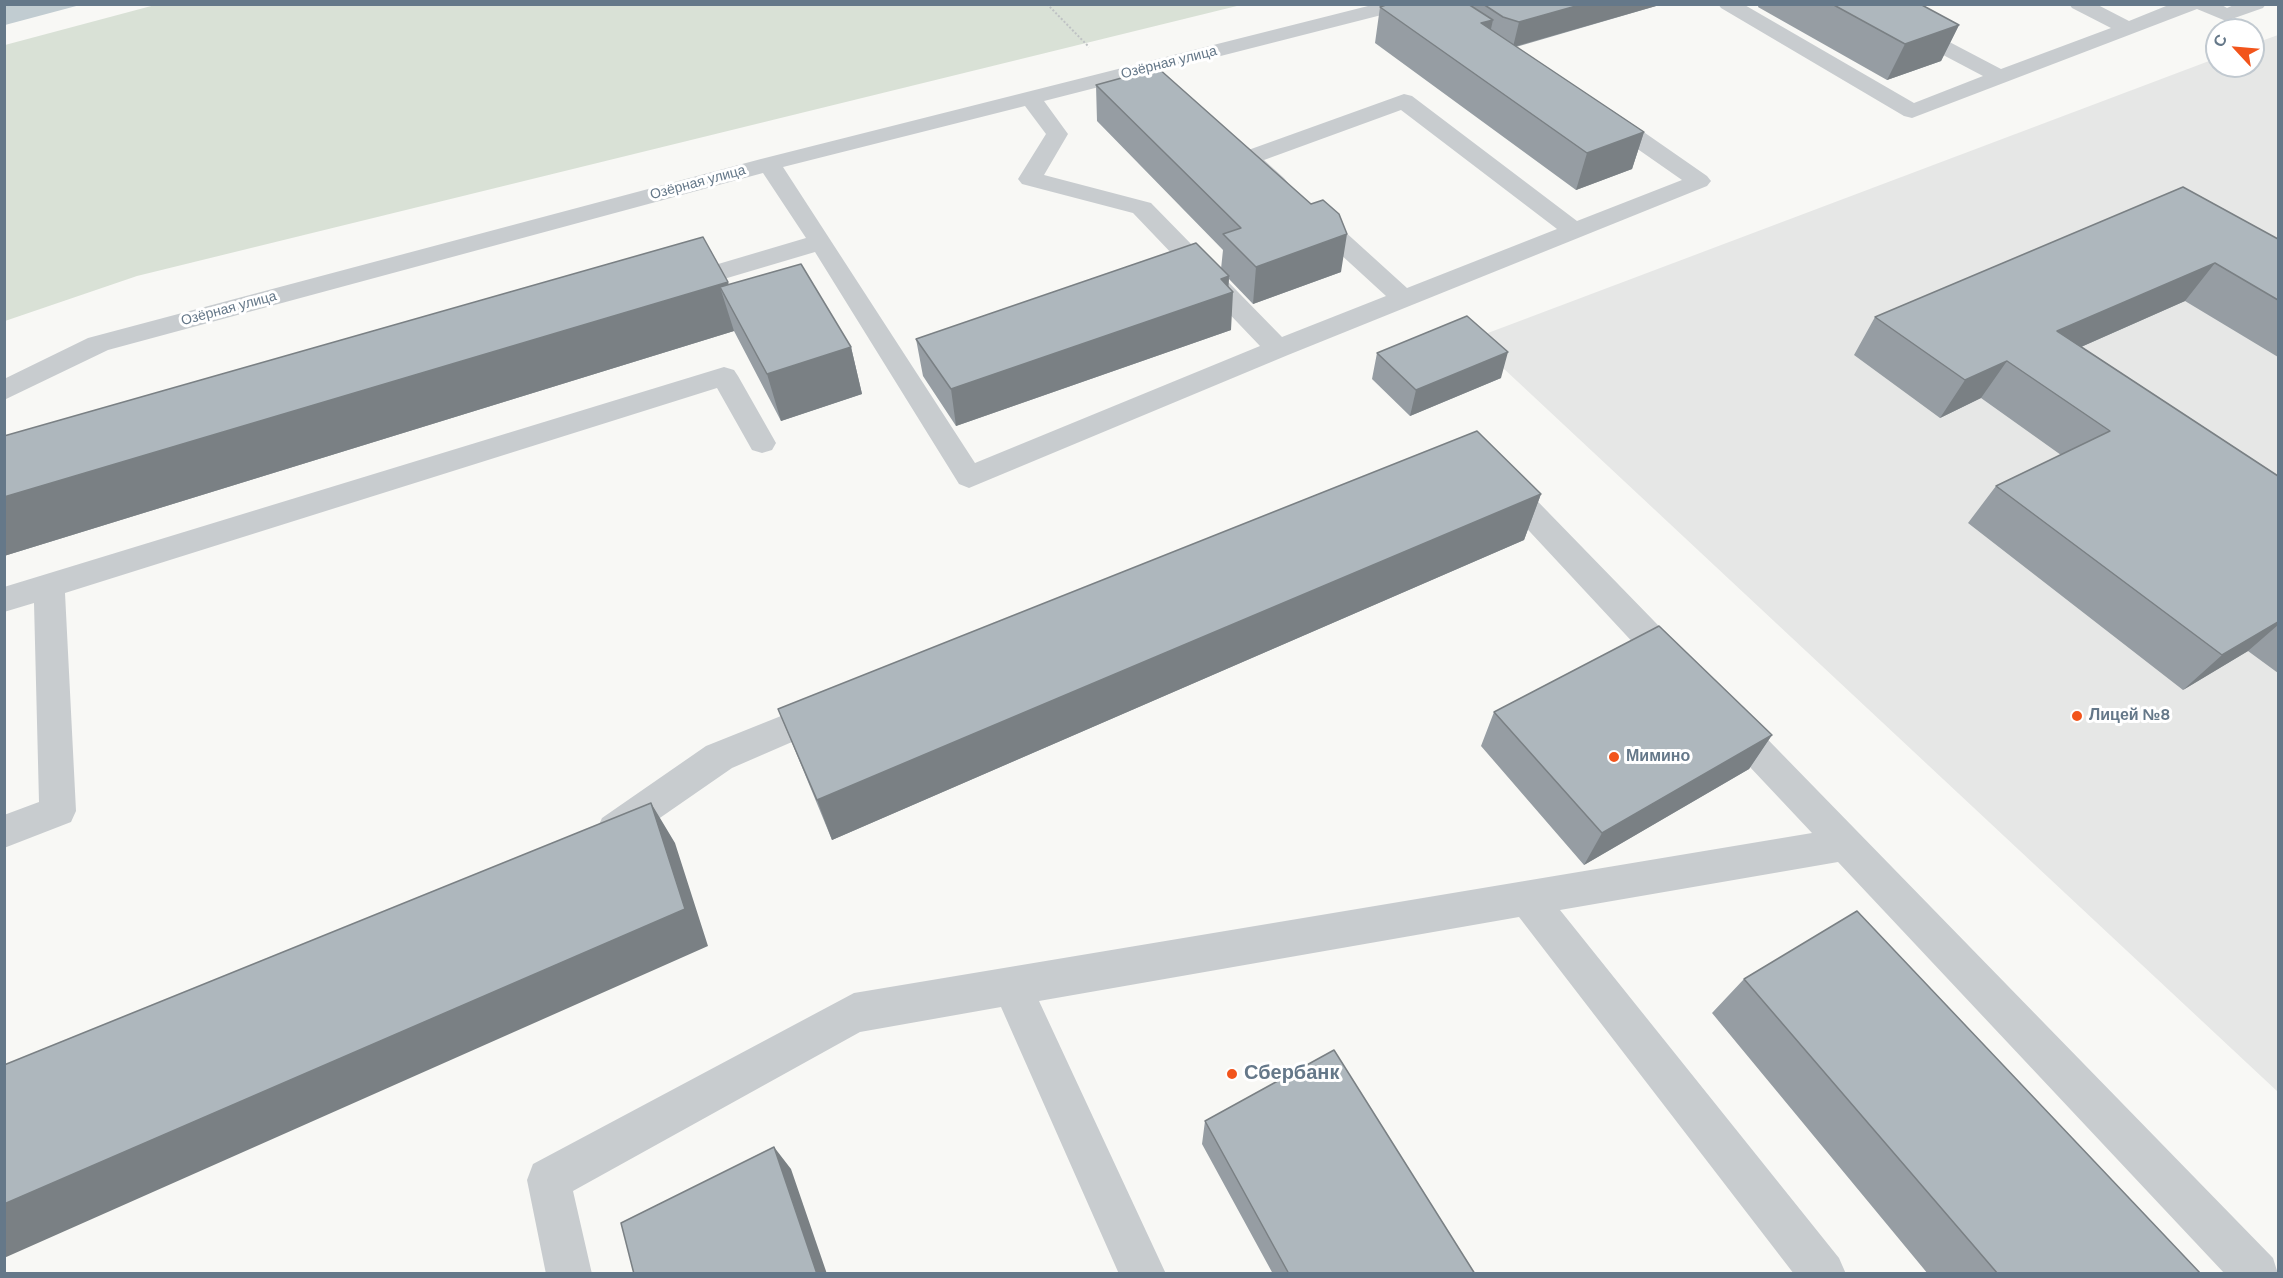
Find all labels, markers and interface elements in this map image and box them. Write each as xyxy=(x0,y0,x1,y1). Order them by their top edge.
north arrow xyxy=(2205,18,2265,78)
text: С xyxy=(2208,31,2232,51)
street label: Озёрная улица xyxy=(1119,43,1219,83)
street label: Озёрная улица xyxy=(648,162,748,204)
street label: Озёрная улица xyxy=(179,288,279,330)
place label: Лицей №8 xyxy=(2089,706,2170,726)
marker: Лицей №8 xyxy=(2070,709,2084,723)
place label: Мимино xyxy=(1626,747,1690,767)
marker: Мимино xyxy=(1607,750,1621,764)
place label: Сбербанк xyxy=(1244,1062,1339,1086)
marker: Сбербанк xyxy=(1225,1067,1239,1081)

